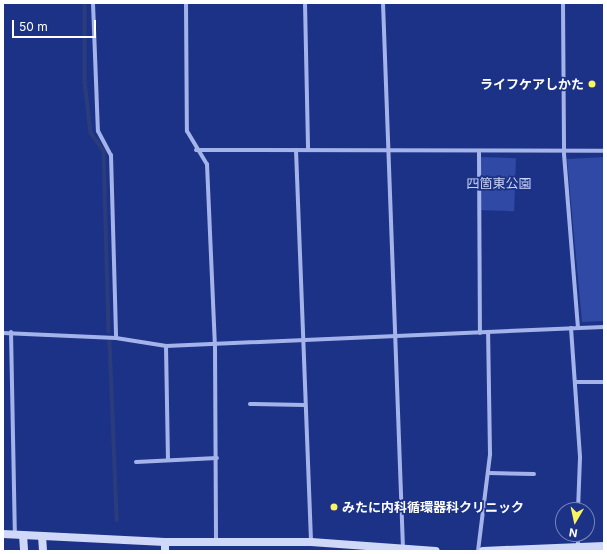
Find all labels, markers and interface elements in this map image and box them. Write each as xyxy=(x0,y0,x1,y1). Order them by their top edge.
scale bar xyxy=(14,12,98,38)
text: 50 m xyxy=(19,19,48,34)
place label: ライフケアしかた xyxy=(480,76,584,92)
marker: ライフケアしかた xyxy=(587,79,597,89)
park label: 四箇東公園 xyxy=(467,175,531,191)
place label: みたに内科循環器科クリニック xyxy=(342,499,524,515)
marker: みたに内科循環器科クリニック xyxy=(329,502,339,512)
north arrow xyxy=(555,502,595,542)
text: N xyxy=(568,525,579,540)

